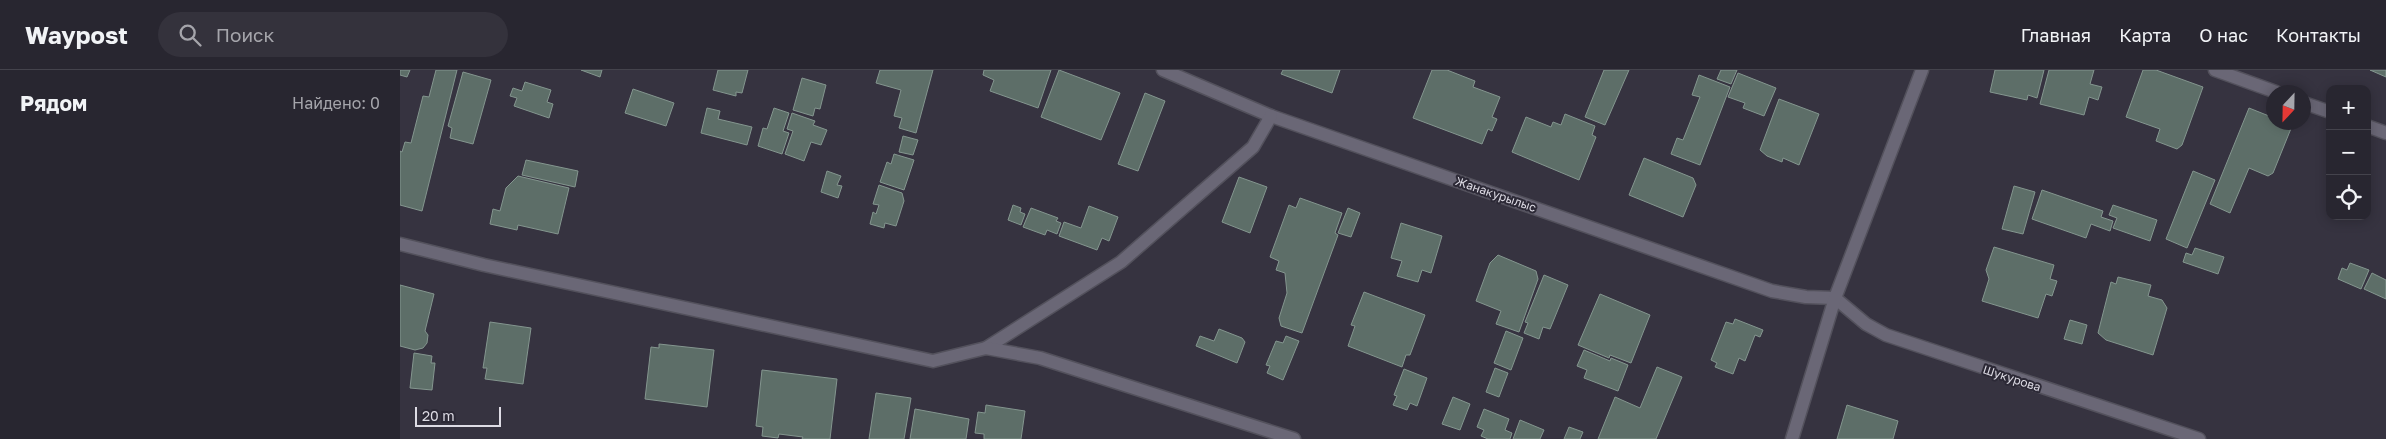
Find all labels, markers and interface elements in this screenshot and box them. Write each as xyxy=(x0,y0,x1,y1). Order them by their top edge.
search box xyxy=(158,12,508,57)
text: Waypost xyxy=(25,20,128,49)
icon: search xyxy=(176,21,204,49)
text: Поиск xyxy=(216,23,274,46)
text: Главная xyxy=(2021,24,2091,46)
text: Карта xyxy=(2119,24,2171,46)
text: О нас xyxy=(2199,24,2248,46)
text: Контакты xyxy=(2276,24,2361,46)
north arrow xyxy=(2266,85,2311,130)
map controls xyxy=(2326,85,2371,220)
button: + xyxy=(2326,85,2371,130)
text: Рядом xyxy=(20,90,87,116)
text: Найдено: 0 xyxy=(292,93,380,113)
button: − xyxy=(2326,130,2371,175)
street label: Жанакурылыс xyxy=(1454,173,1539,215)
button: locate xyxy=(2326,175,2371,220)
street label: Шукурова xyxy=(1981,362,2043,394)
scale bar xyxy=(415,404,501,427)
text: 20 m xyxy=(422,407,455,424)

